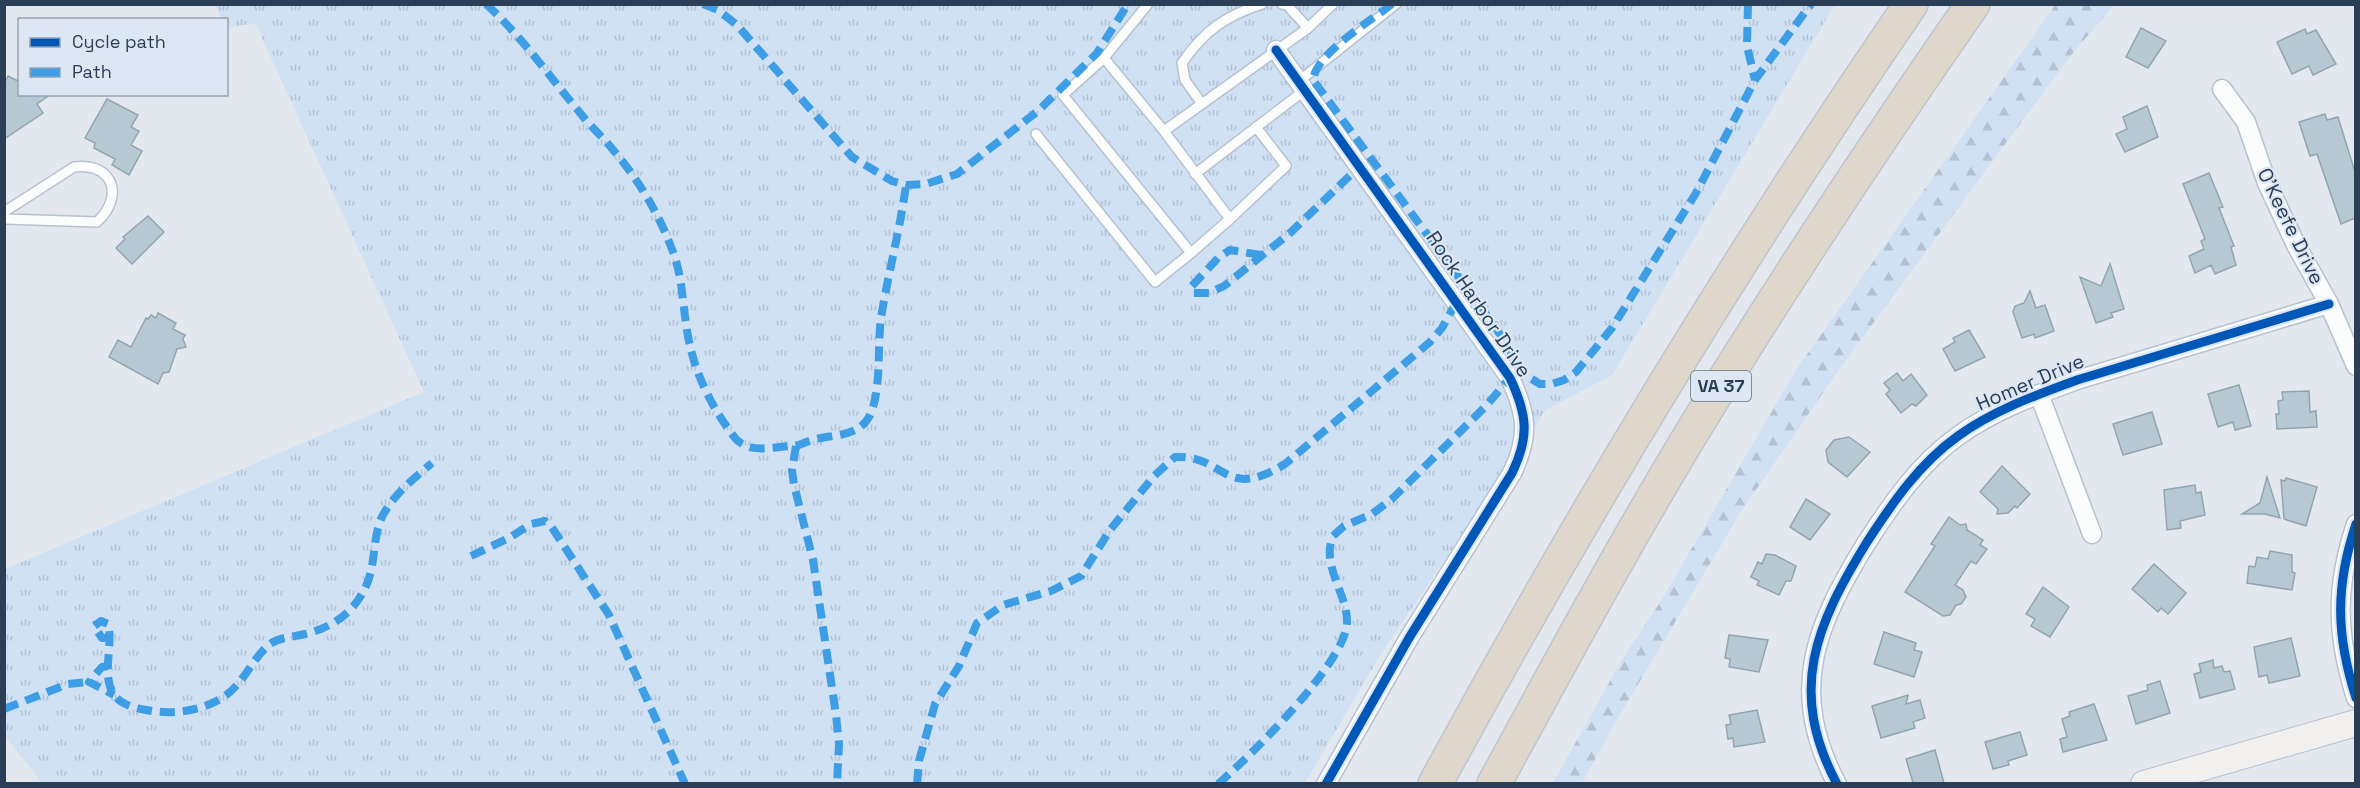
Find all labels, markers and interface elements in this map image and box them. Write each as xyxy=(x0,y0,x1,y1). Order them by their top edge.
legend xyxy=(18,18,228,96)
text: Cycle path xyxy=(72,30,166,53)
text: Path xyxy=(72,60,112,83)
street label: O'Keefe Drive xyxy=(2252,163,2330,289)
street label: Rock Harbor Drive xyxy=(1420,226,1538,382)
street label: Homer Drive xyxy=(1972,348,2088,416)
road number: VA 37 xyxy=(1691,371,1751,401)

